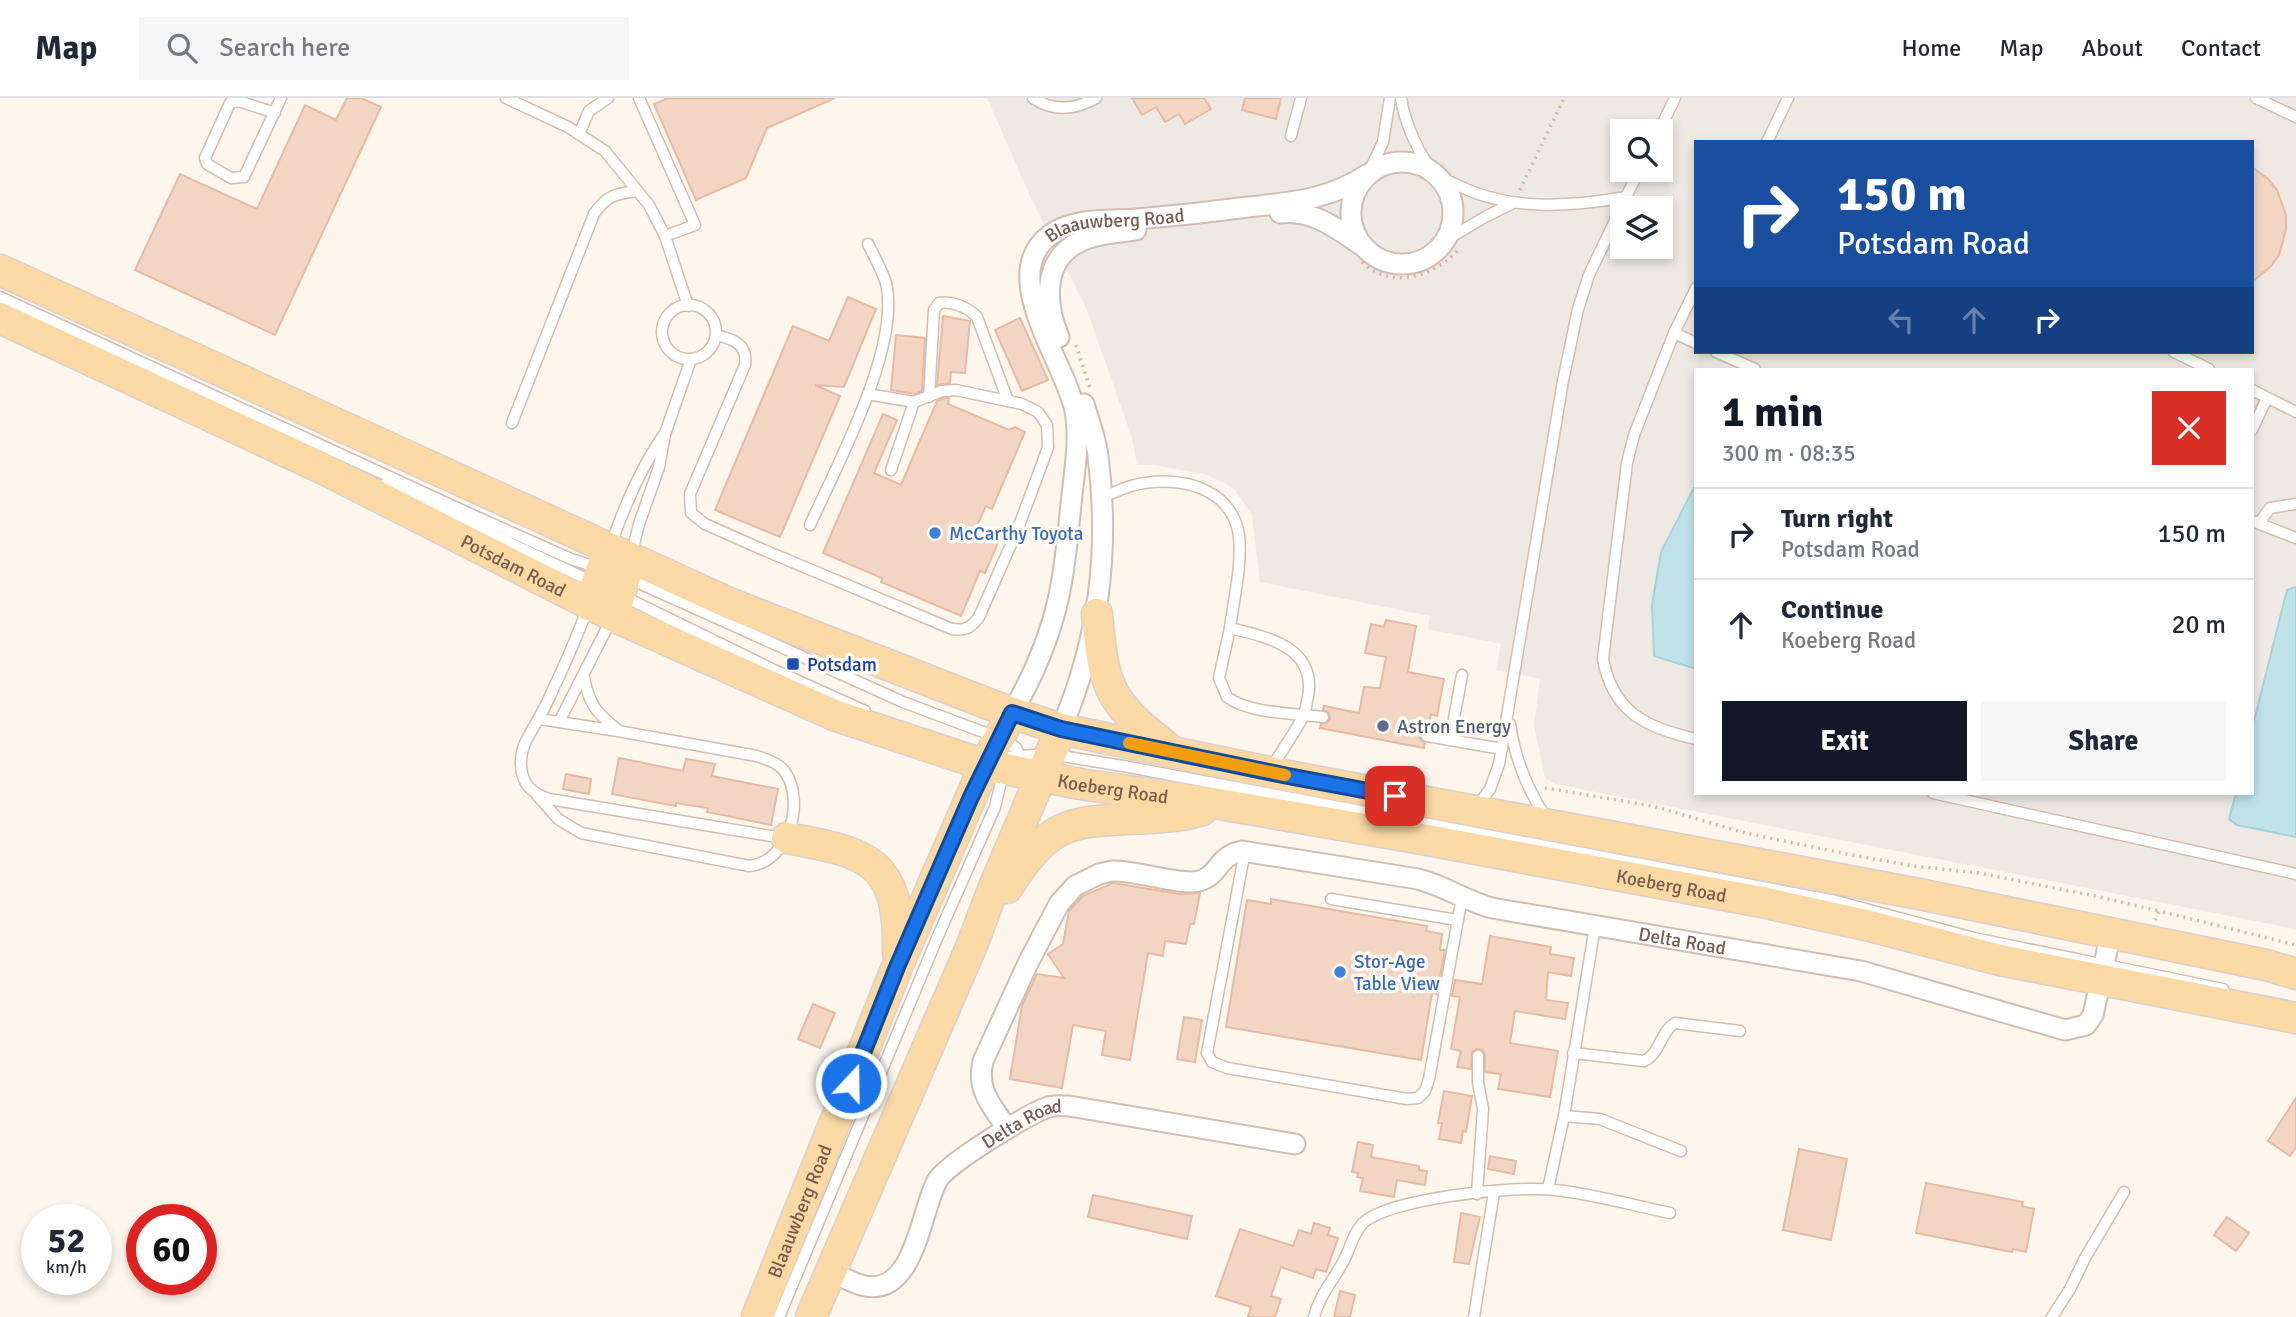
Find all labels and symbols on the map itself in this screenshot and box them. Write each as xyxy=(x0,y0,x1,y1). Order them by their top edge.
street label: Blaauwberg Road xyxy=(1040,204,1186,248)
place label: McCarthy Toyota xyxy=(949,522,1083,546)
marker: McCarthy Toyota xyxy=(927,525,943,541)
street label: Potsdam Road xyxy=(456,530,570,603)
place label: Potsdam xyxy=(807,653,877,677)
marker: Potsdam xyxy=(785,656,801,672)
place label: Astron Energy xyxy=(1397,715,1511,739)
marker: Astron Energy xyxy=(1375,718,1391,734)
pin xyxy=(1365,766,1425,826)
street label: Koeberg Road xyxy=(1055,769,1170,810)
street label: Koeberg Road xyxy=(1614,864,1728,908)
street label: Delta Road xyxy=(1637,922,1728,961)
place label: Stor-Age Table View xyxy=(1354,950,1440,996)
marker: Stor-Age Table View xyxy=(1332,964,1348,980)
position arrow xyxy=(814,1046,888,1120)
street label: Delta Road xyxy=(977,1095,1062,1155)
street label: Blaauwberg Road xyxy=(763,1141,838,1282)
speed limit sign: 60 xyxy=(126,1204,217,1295)

